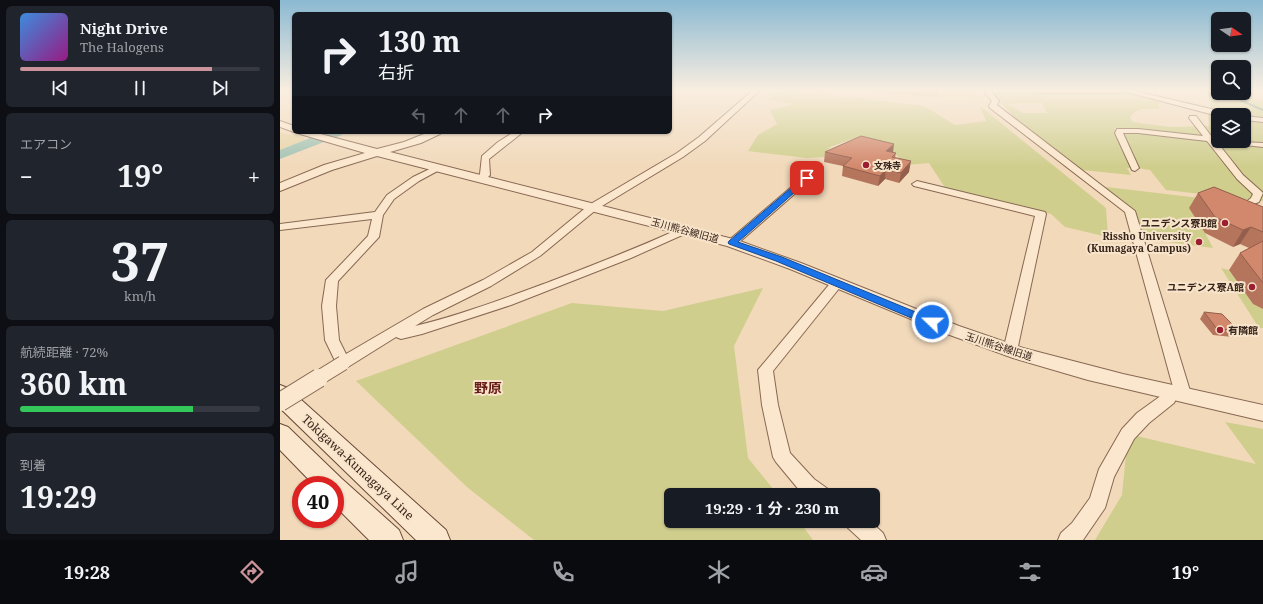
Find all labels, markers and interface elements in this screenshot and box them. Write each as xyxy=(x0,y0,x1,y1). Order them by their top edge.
north arrow xyxy=(1211,12,1251,52)
map controls xyxy=(1211,12,1251,148)
text: Night Drive xyxy=(80,18,168,38)
text: 130 m xyxy=(378,22,460,60)
icon: right xyxy=(312,28,364,80)
text: The Halogens xyxy=(80,38,164,56)
text: 右折 xyxy=(378,60,414,84)
button: search xyxy=(1211,60,1251,100)
icon: previous xyxy=(49,77,71,99)
icon: pause xyxy=(129,77,151,99)
icon: next xyxy=(209,77,231,99)
icon: left xyxy=(408,104,430,126)
icon: ahead xyxy=(450,104,472,126)
icon: ahead xyxy=(492,104,514,126)
icon: right xyxy=(534,104,556,126)
button: layers xyxy=(1211,108,1251,148)
text: エアコン xyxy=(20,135,72,153)
text: 19° xyxy=(117,155,163,196)
place label: 文殊寺 xyxy=(874,159,901,172)
marker: 文殊寺 xyxy=(861,160,871,170)
text: − xyxy=(20,161,33,191)
text: + xyxy=(248,161,260,191)
pin xyxy=(790,161,824,195)
icon: arrive xyxy=(796,167,818,189)
street label: 玉川熊谷線旧道 xyxy=(649,214,721,246)
place label: ユニデンス寮B館 xyxy=(1140,216,1217,230)
marker: ユニデンス寮B館 xyxy=(1220,218,1230,228)
text: 37 xyxy=(111,225,169,296)
place label: Rissho University (Kumagaya Campus) xyxy=(1087,229,1191,255)
marker: Rissho University (Kumagaya Campus) xyxy=(1194,237,1204,247)
place label: ユニデンス寮A館 xyxy=(1167,280,1244,294)
marker: ユニデンス寮A館 xyxy=(1247,282,1257,292)
text: km/h xyxy=(124,287,156,305)
position arrow xyxy=(911,301,953,343)
place label: 有隣館 xyxy=(1228,323,1258,337)
marker: 有隣館 xyxy=(1215,325,1225,335)
street label: 玉川熊谷線旧道 xyxy=(964,329,1034,363)
text: 航続距離 · 72% xyxy=(20,343,108,361)
text: 360 km xyxy=(20,363,127,404)
district label: 野原 xyxy=(474,378,502,397)
street label: Tokigawa-Kumagaya Line xyxy=(298,410,418,524)
text: 到着 xyxy=(20,456,46,474)
text: 19:29 xyxy=(20,476,97,517)
speed limit sign: 40 xyxy=(292,476,344,528)
text: 19:29 · 1 分 · 230 m xyxy=(705,498,839,518)
icon: directions xyxy=(238,558,266,586)
icon: music xyxy=(393,558,421,586)
icon: phone xyxy=(549,558,577,586)
icon: climate xyxy=(705,558,733,586)
icon: car xyxy=(860,558,888,586)
icon: filters xyxy=(1016,558,1044,586)
text: 19:28 xyxy=(64,560,110,584)
text: 19° xyxy=(1172,560,1199,584)

